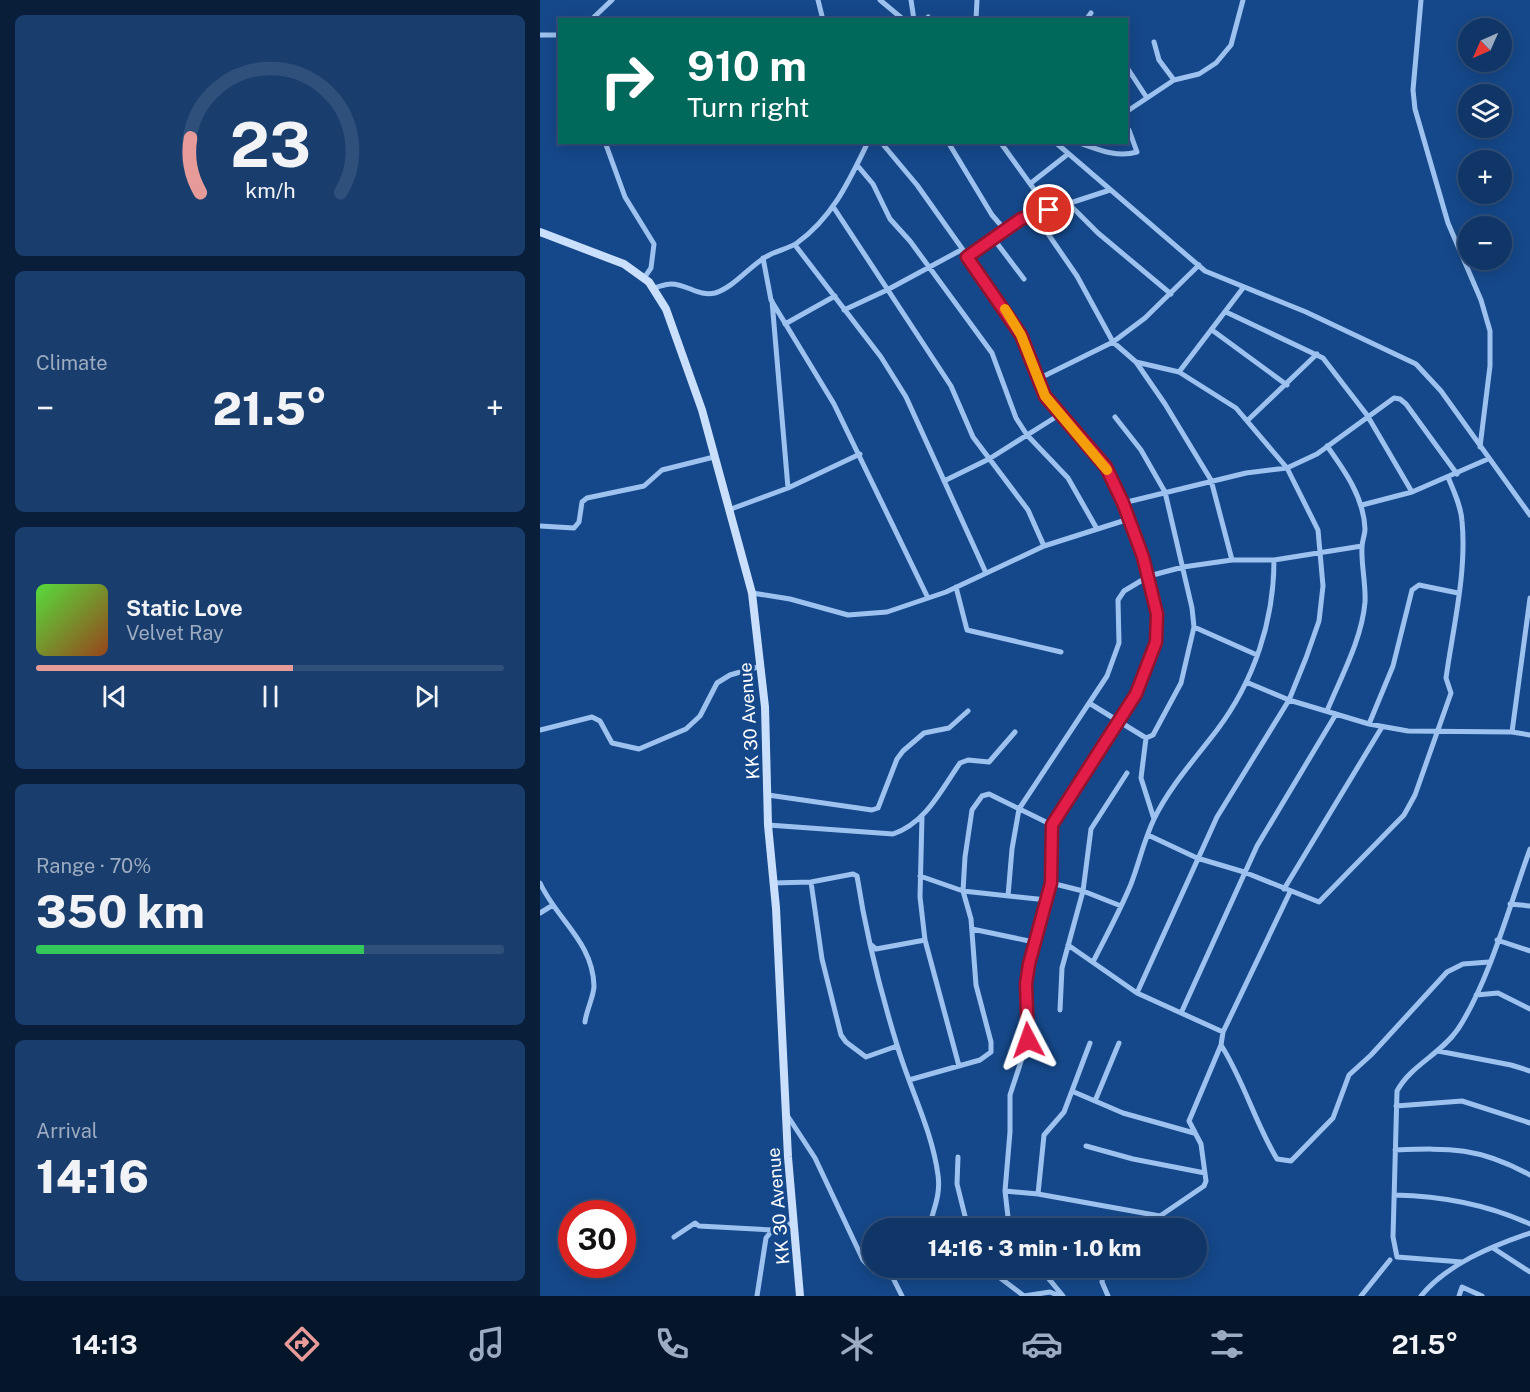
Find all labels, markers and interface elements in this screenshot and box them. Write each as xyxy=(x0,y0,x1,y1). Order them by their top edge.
north arrow xyxy=(1458,18,1512,72)
map controls xyxy=(1458,18,1512,270)
text: 910 m xyxy=(687,41,807,90)
icon: right xyxy=(588,42,666,120)
button: layers xyxy=(1458,84,1512,138)
text: Turn right xyxy=(687,91,810,123)
text: 23 xyxy=(229,108,311,181)
button: + xyxy=(1458,150,1512,204)
text: km/h xyxy=(245,178,295,203)
pin xyxy=(1023,184,1074,235)
icon: arrive xyxy=(1032,193,1065,226)
button: − xyxy=(1458,216,1512,270)
text: Climate xyxy=(36,351,108,375)
text: 21.5° xyxy=(213,382,327,435)
text: − xyxy=(36,389,54,427)
text: + xyxy=(486,389,504,427)
text: Static Love xyxy=(126,595,243,621)
text: Velvet Ray xyxy=(126,621,224,645)
street label: KK 30 Avenue xyxy=(734,662,764,780)
icon: previous xyxy=(98,680,131,713)
icon: pause xyxy=(254,680,287,713)
icon: next xyxy=(410,680,443,713)
text: Range · 70% xyxy=(36,854,151,878)
text: 350 km xyxy=(36,885,205,938)
position arrow xyxy=(996,1008,1060,1072)
text: Arrival xyxy=(36,1119,98,1143)
street label: KK 30 Avenue xyxy=(762,1147,794,1265)
text: 14:16 xyxy=(36,1150,149,1203)
speed limit sign: 30 xyxy=(558,1200,636,1278)
text: 14:16 · 3 min · 1.0 km xyxy=(928,1235,1141,1261)
icon: directions xyxy=(281,1323,323,1365)
icon: music xyxy=(466,1323,508,1365)
icon: phone xyxy=(651,1323,693,1365)
icon: climate xyxy=(836,1323,878,1365)
icon: car xyxy=(1021,1323,1063,1365)
icon: filters xyxy=(1206,1323,1248,1365)
text: 14:13 xyxy=(72,1328,138,1360)
text: 21.5° xyxy=(1391,1328,1458,1360)

